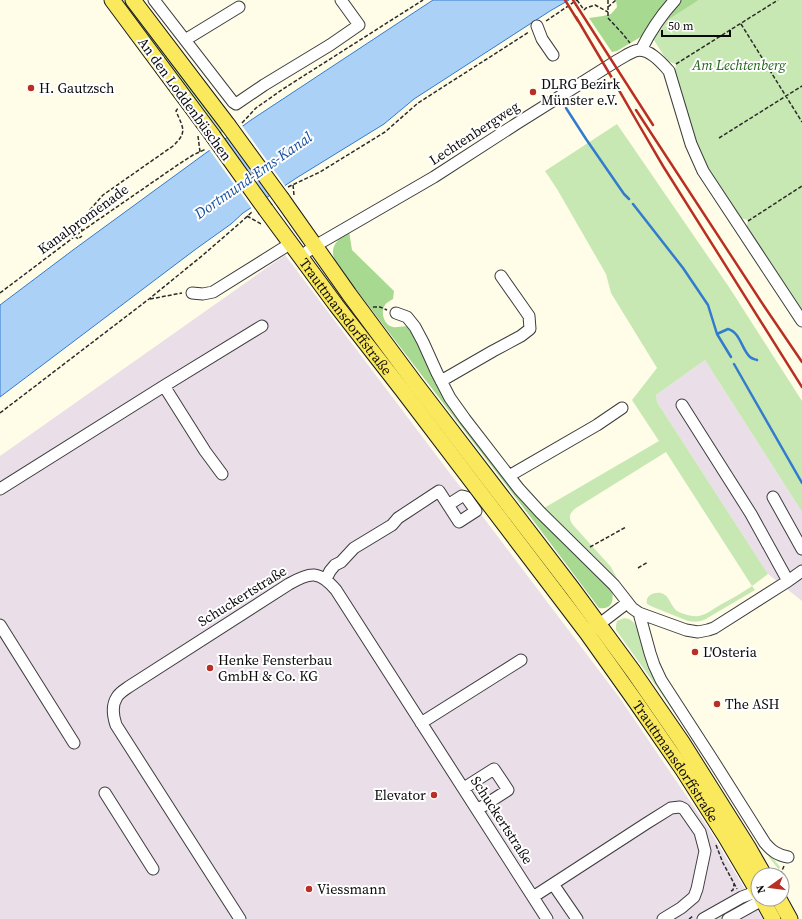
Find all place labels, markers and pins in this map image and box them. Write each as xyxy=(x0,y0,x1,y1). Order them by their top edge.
place label: DLRG Bezirk Münster e.V. xyxy=(541,74,621,110)
place label: H. Gautzsch xyxy=(39,78,114,98)
marker: H. Gautzsch xyxy=(26,83,36,93)
marker: DLRG Bezirk Münster e.V. xyxy=(528,87,538,97)
place label: L'Osteria xyxy=(703,642,758,662)
marker: L'Osteria xyxy=(690,647,700,657)
place label: Henke Fensterbau GmbH & Co. KG xyxy=(218,650,332,686)
marker: Henke Fensterbau GmbH & Co. KG xyxy=(205,663,215,673)
place label: The ASH xyxy=(725,694,780,714)
marker: The ASH xyxy=(712,699,722,709)
place label: Elevator xyxy=(374,785,426,805)
marker: Elevator xyxy=(429,790,439,800)
place label: Viessmann xyxy=(317,879,387,899)
marker: Viessmann xyxy=(304,884,314,894)

